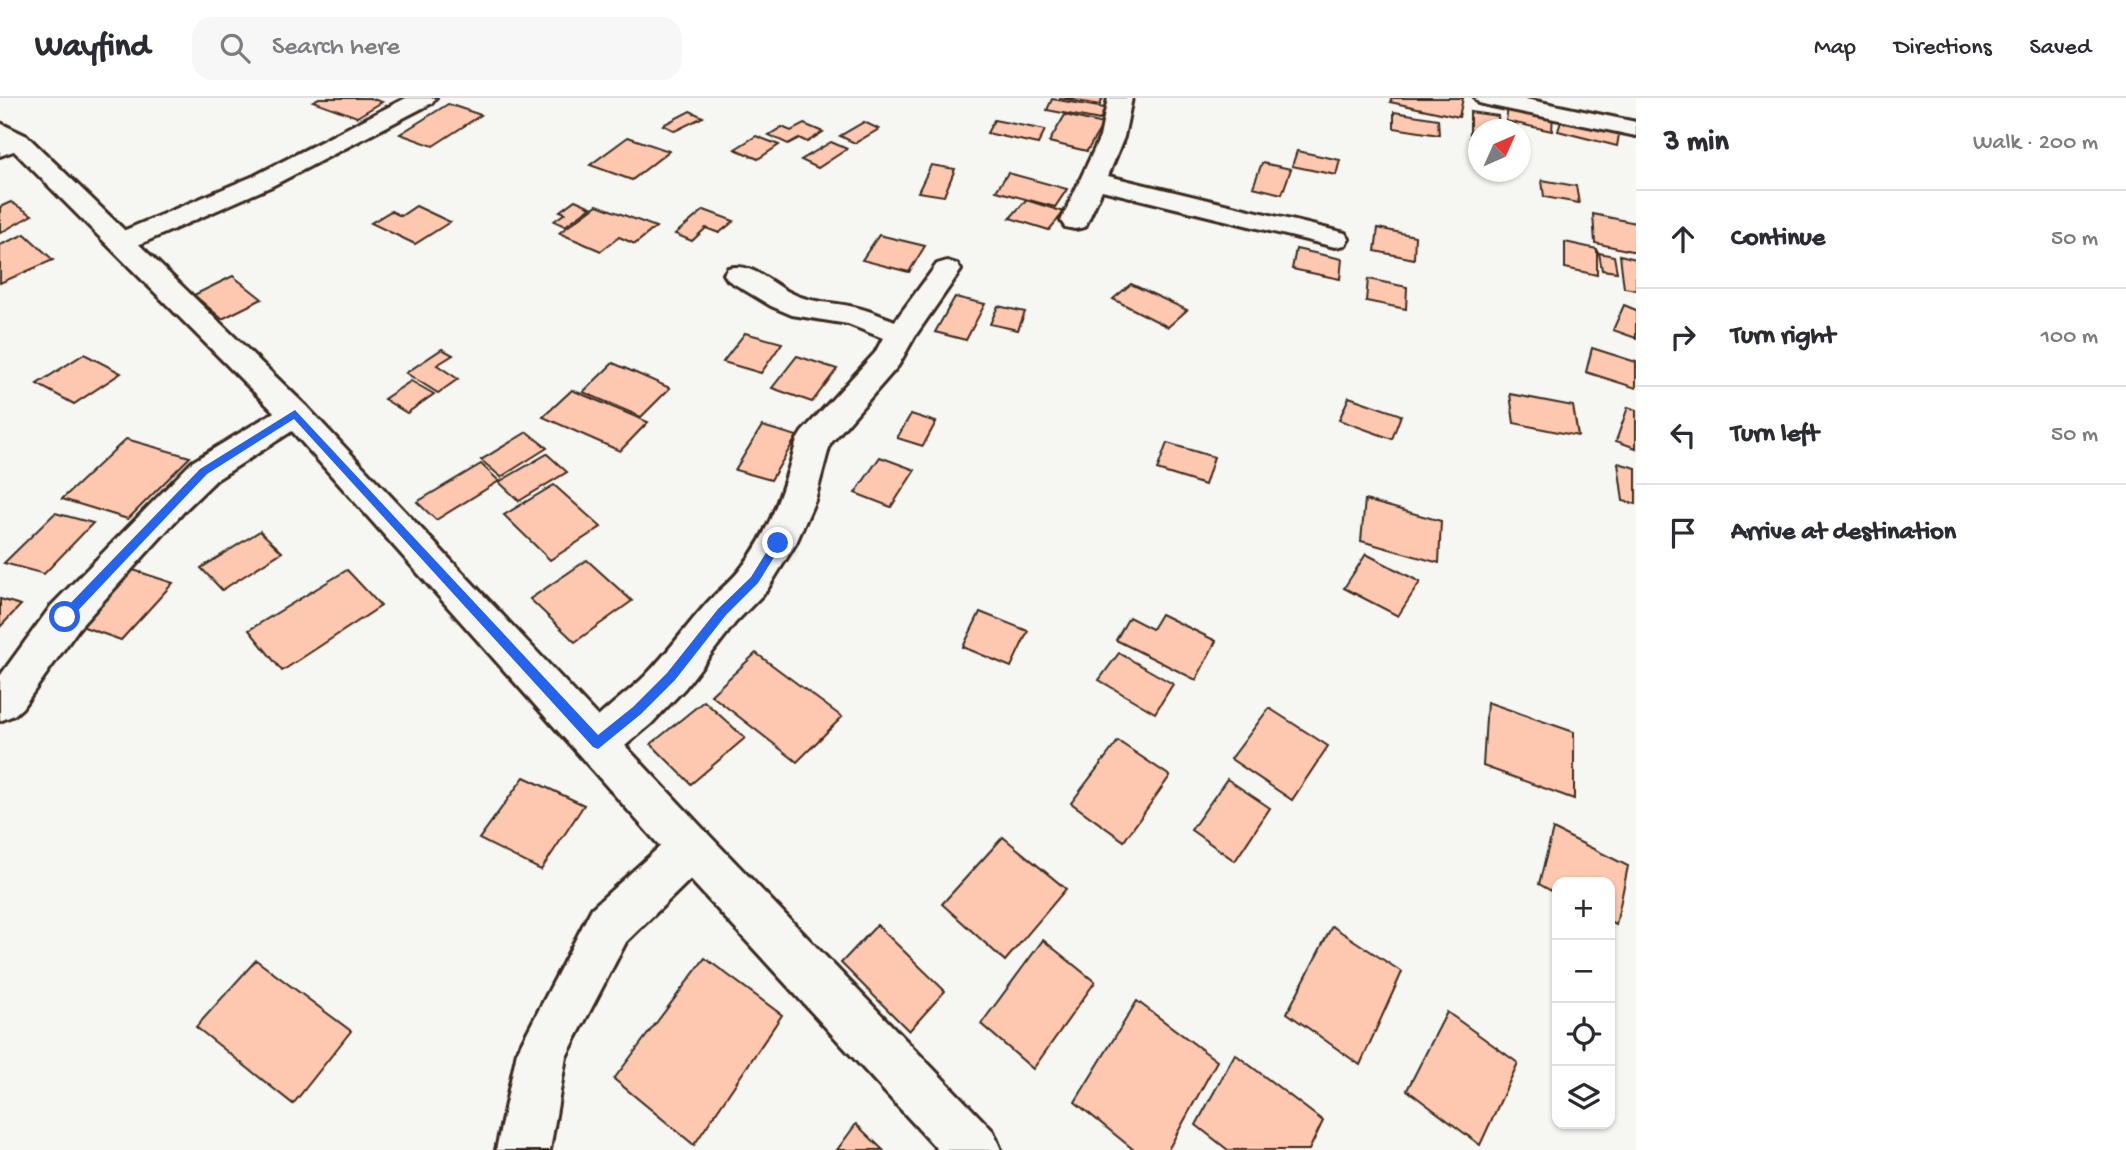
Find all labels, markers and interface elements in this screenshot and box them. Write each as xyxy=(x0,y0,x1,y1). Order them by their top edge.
search box xyxy=(192,17,682,80)
text: Wayfind xyxy=(35,29,150,67)
icon: search xyxy=(216,29,254,67)
text: Search here xyxy=(272,33,400,64)
text: Map xyxy=(1814,34,1856,63)
text: Directions xyxy=(1894,34,1992,63)
text: Saved xyxy=(2030,34,2091,63)
north arrow xyxy=(1468,119,1531,182)
text: 3 min xyxy=(1664,126,1729,161)
text: Walk · 200 m xyxy=(1973,130,2098,157)
icon: ahead xyxy=(1664,220,1702,258)
text: Continue xyxy=(1731,224,1825,255)
text: 50 m xyxy=(2051,226,2098,253)
icon: right xyxy=(1664,318,1702,356)
text: Turn right xyxy=(1731,322,1835,353)
text: 100 m xyxy=(2041,324,2098,351)
icon: left xyxy=(1664,416,1702,454)
text: Turn left xyxy=(1731,420,1819,451)
text: 50 m xyxy=(2051,422,2098,449)
icon: arrive xyxy=(1664,514,1702,552)
text: Arrive at destination xyxy=(1731,518,1956,549)
route end xyxy=(762,527,793,558)
route start xyxy=(49,601,80,632)
map controls xyxy=(1552,877,1615,1129)
button: + xyxy=(1552,877,1615,940)
button: − xyxy=(1552,940,1615,1003)
button: locate xyxy=(1552,1003,1615,1066)
button: layers xyxy=(1552,1066,1615,1129)

